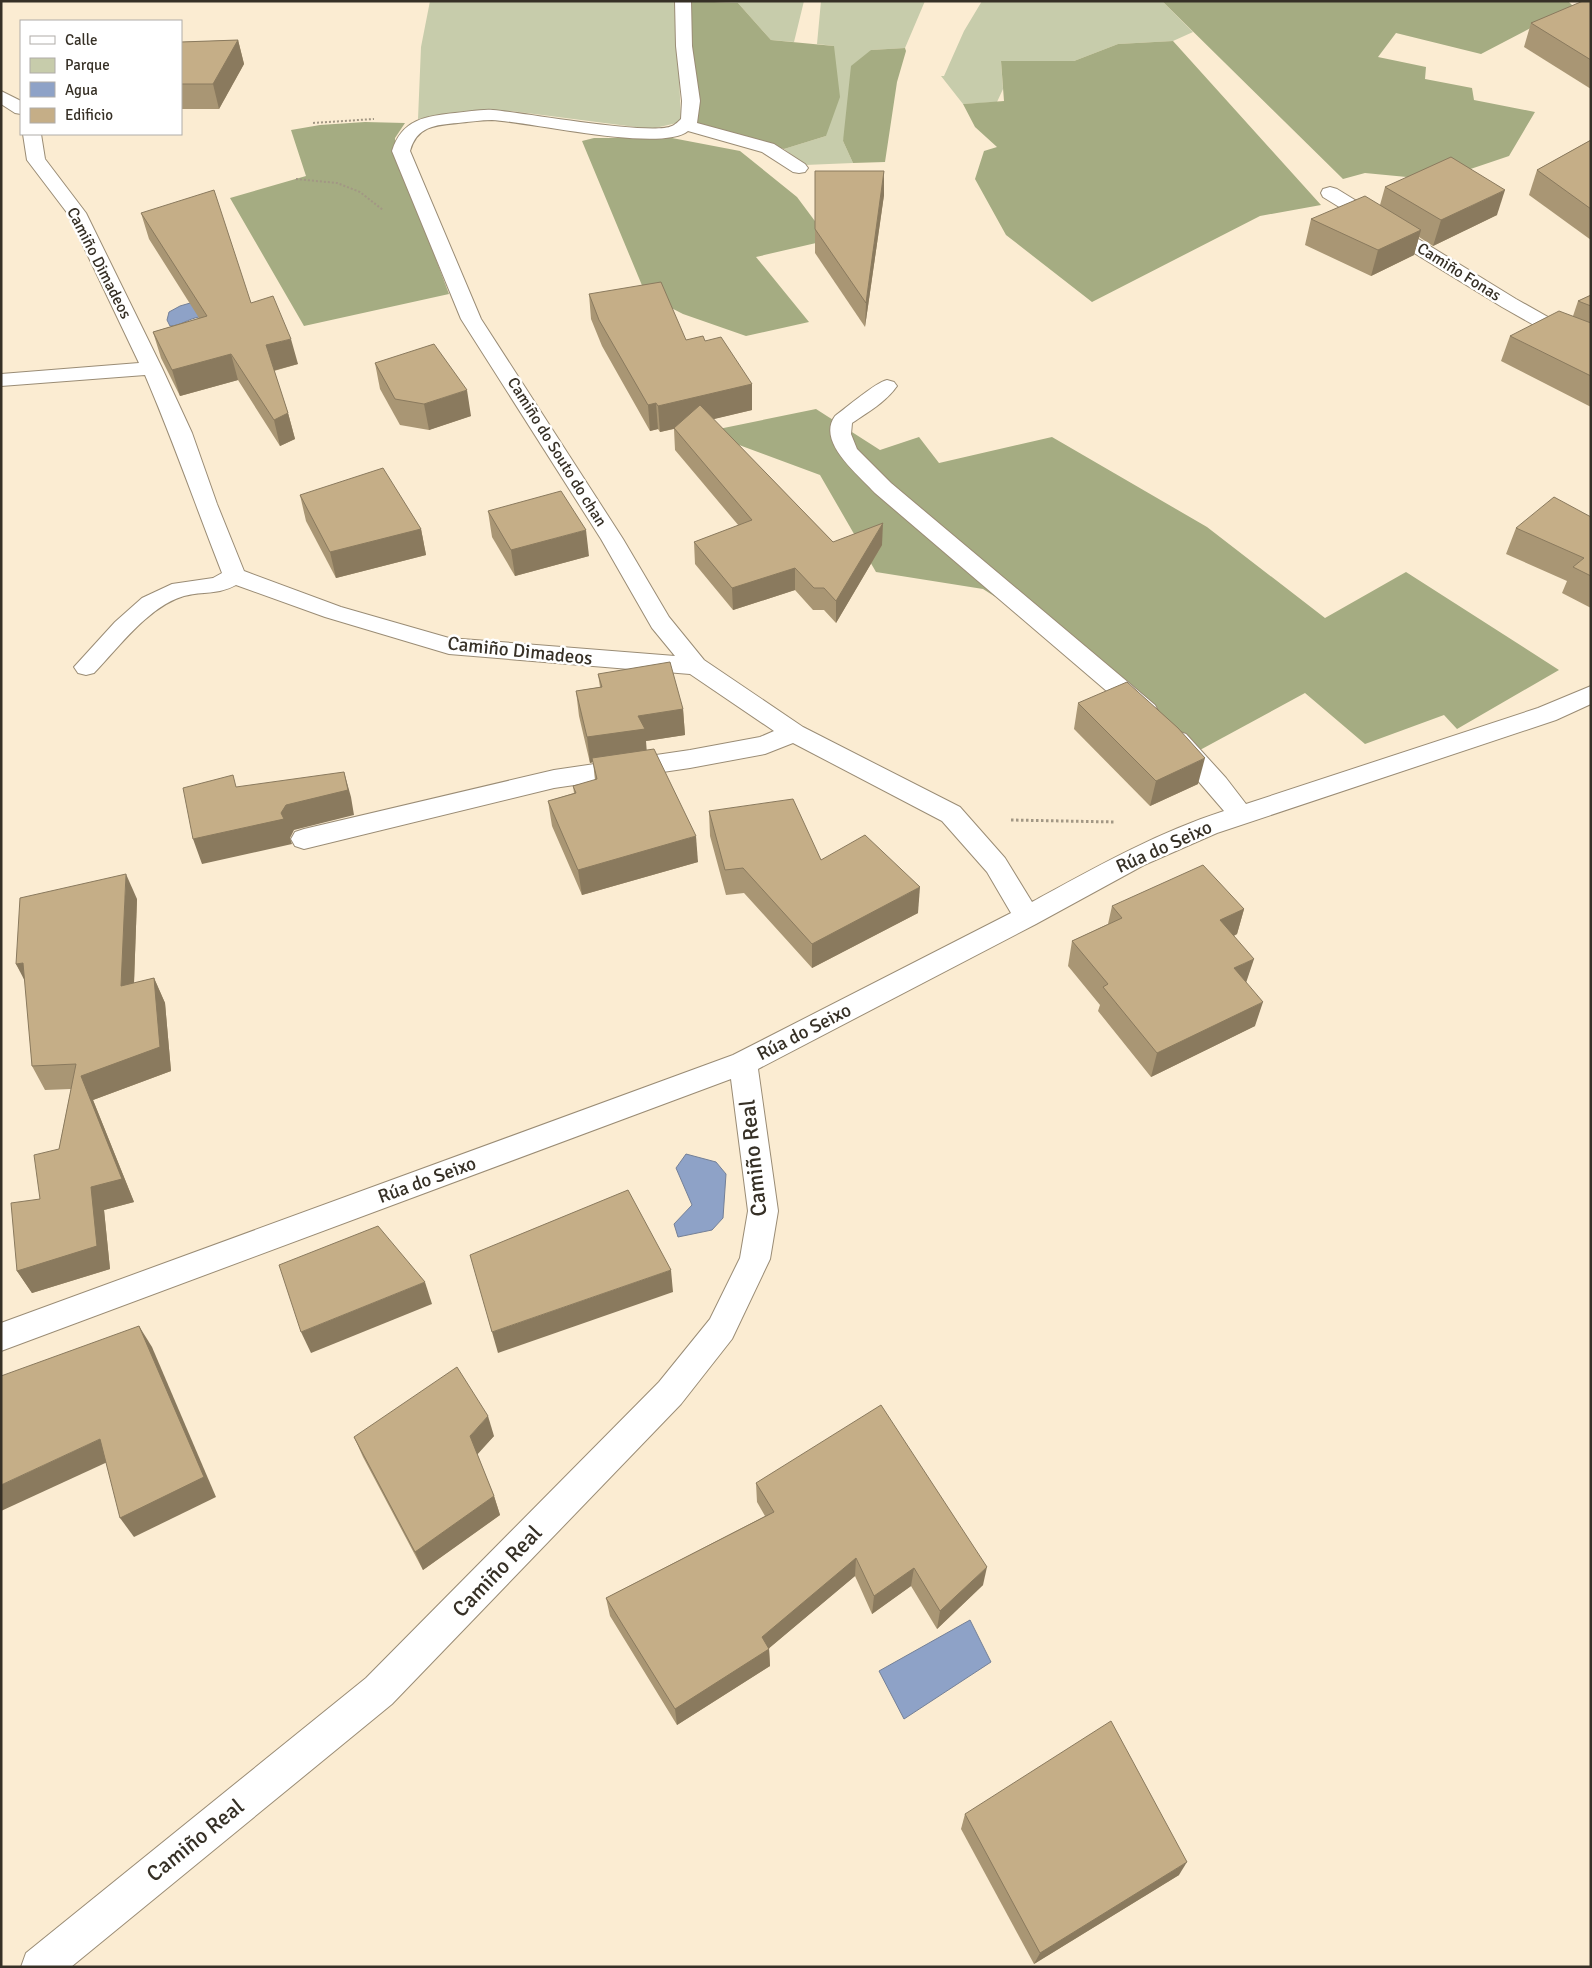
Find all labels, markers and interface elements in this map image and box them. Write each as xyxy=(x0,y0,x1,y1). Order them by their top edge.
legend xyxy=(20,20,182,135)
text: Calle xyxy=(65,31,98,49)
text: Parque xyxy=(65,56,110,74)
text: Agua xyxy=(65,81,98,99)
text: Edificio xyxy=(65,106,113,124)
street label: Camiño Dimadeos xyxy=(62,204,136,322)
street label: Camiño Fonas xyxy=(1413,238,1505,306)
street label: Camiño do Souto do chan xyxy=(503,374,611,530)
street label: Camiño Dimadeos xyxy=(446,631,594,671)
street label: Rúa do Seixo xyxy=(1112,815,1216,879)
street label: Rúa do Seixo xyxy=(753,998,855,1066)
street label: Camiño Real xyxy=(733,1098,773,1218)
street label: Rúa do Seixo xyxy=(375,1151,479,1209)
street label: Camiño Real xyxy=(446,1519,548,1623)
street label: Camiño Real xyxy=(141,1793,249,1887)

